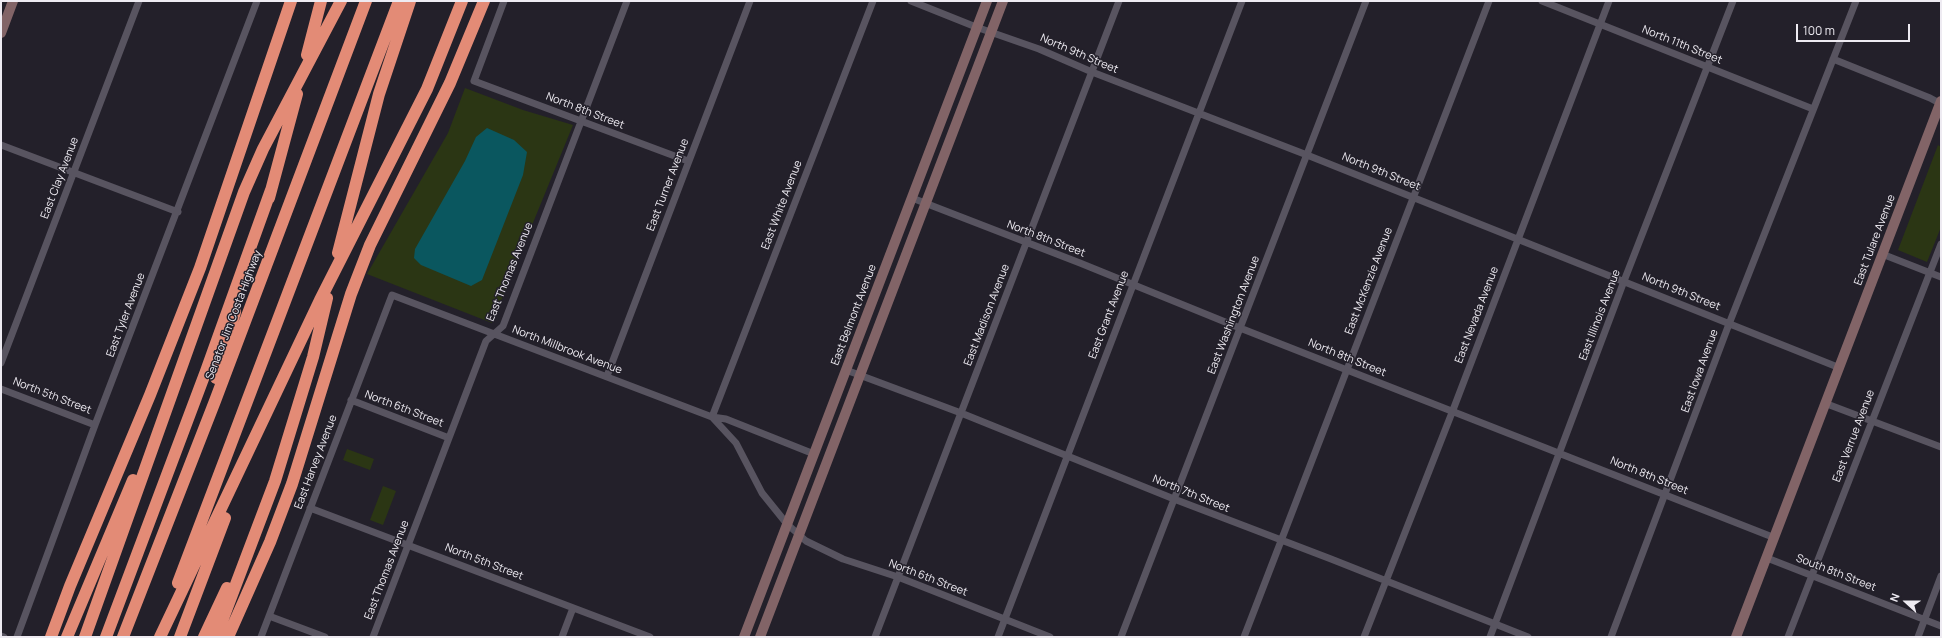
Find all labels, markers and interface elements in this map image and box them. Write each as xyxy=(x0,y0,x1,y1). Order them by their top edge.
scale bar xyxy=(1798,16,1912,42)
text: 100 m xyxy=(1803,22,1835,39)
street label: North 11th Street xyxy=(1640,23,1724,67)
street label: North 9th Street xyxy=(1038,32,1120,76)
street label: North 8th Street xyxy=(544,90,626,132)
street label: East Clay Avenue xyxy=(38,135,82,221)
street label: East Turner Avenue xyxy=(644,137,692,233)
street label: North 9th Street xyxy=(1340,150,1422,194)
street label: East White Avenue xyxy=(759,158,805,252)
street label: East Tulare Avenue xyxy=(1852,193,1898,287)
street label: North 8th Street xyxy=(1005,218,1087,260)
street label: East Thomas Avenue xyxy=(484,221,536,323)
street label: East McKenzie Avenue xyxy=(1342,226,1396,336)
street label: Senator Jim Costa Highway xyxy=(203,248,265,382)
street label: East Washington Avenue xyxy=(1205,254,1263,376)
street label: East Madison Avenue xyxy=(962,262,1012,368)
street label: East Belmont Avenue xyxy=(829,263,879,367)
street label: East Nevada Avenue xyxy=(1452,265,1502,365)
street label: East Illinois Avenue xyxy=(1577,268,1623,362)
street label: East Grant Avenue xyxy=(1086,269,1132,361)
street label: North 9th Street xyxy=(1640,270,1722,314)
street label: East Tyler Avenue xyxy=(104,271,148,359)
street label: North Millbrook Avenue xyxy=(510,323,624,377)
street label: East Iowa Avenue xyxy=(1679,328,1721,414)
street label: North 8th Street xyxy=(1306,336,1388,380)
street label: North 5th Street xyxy=(11,375,93,417)
street label: North 6th Street xyxy=(363,388,445,430)
street label: East Verrue Avenue xyxy=(1830,388,1878,484)
street label: East Harvey Avenue xyxy=(292,413,340,511)
street label: North 8th Street xyxy=(1608,454,1690,498)
street label: North 7th Street xyxy=(1150,473,1232,515)
street label: East Thomas Avenue xyxy=(362,518,412,622)
street label: North 5th Street xyxy=(443,541,525,583)
street label: South 8th Street xyxy=(1794,552,1878,594)
street label: North 6th Street xyxy=(887,557,969,599)
north arrow xyxy=(1886,582,1926,622)
text: N xyxy=(1886,591,1903,604)

